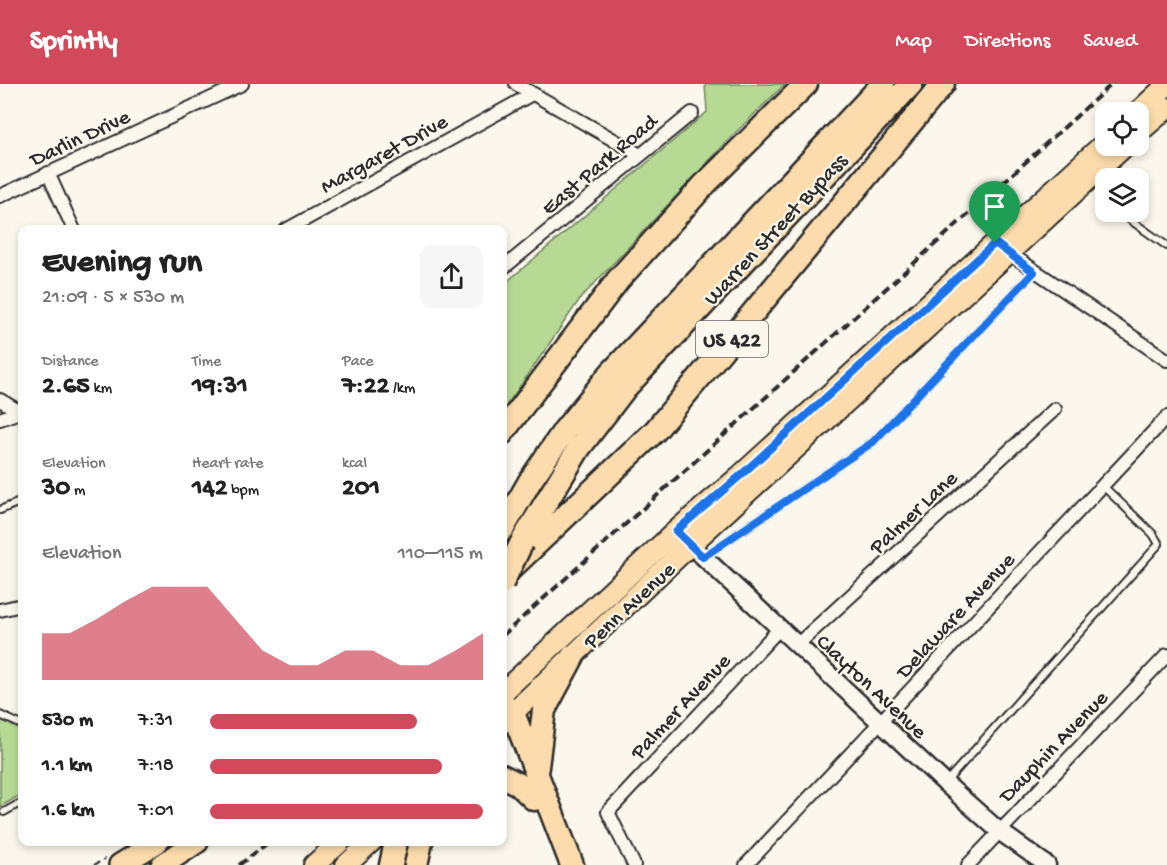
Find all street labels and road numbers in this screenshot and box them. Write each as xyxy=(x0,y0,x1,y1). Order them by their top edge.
street label: Darlin Drive xyxy=(25,105,136,175)
street label: East Park Road xyxy=(537,109,665,222)
street label: Margaret Drive xyxy=(317,110,454,201)
street label: Warren Street Bypass xyxy=(700,149,855,312)
road number: US 422 xyxy=(696,321,768,357)
street label: Palmer Lane xyxy=(864,466,965,562)
street label: Delaware Avenue xyxy=(891,548,1022,686)
street label: Penn Avenue xyxy=(579,558,682,657)
street label: Clayton Avenue xyxy=(809,630,932,746)
street label: Palmer Avenue xyxy=(626,649,738,767)
street label: Dauphin Avenue xyxy=(993,686,1115,811)

